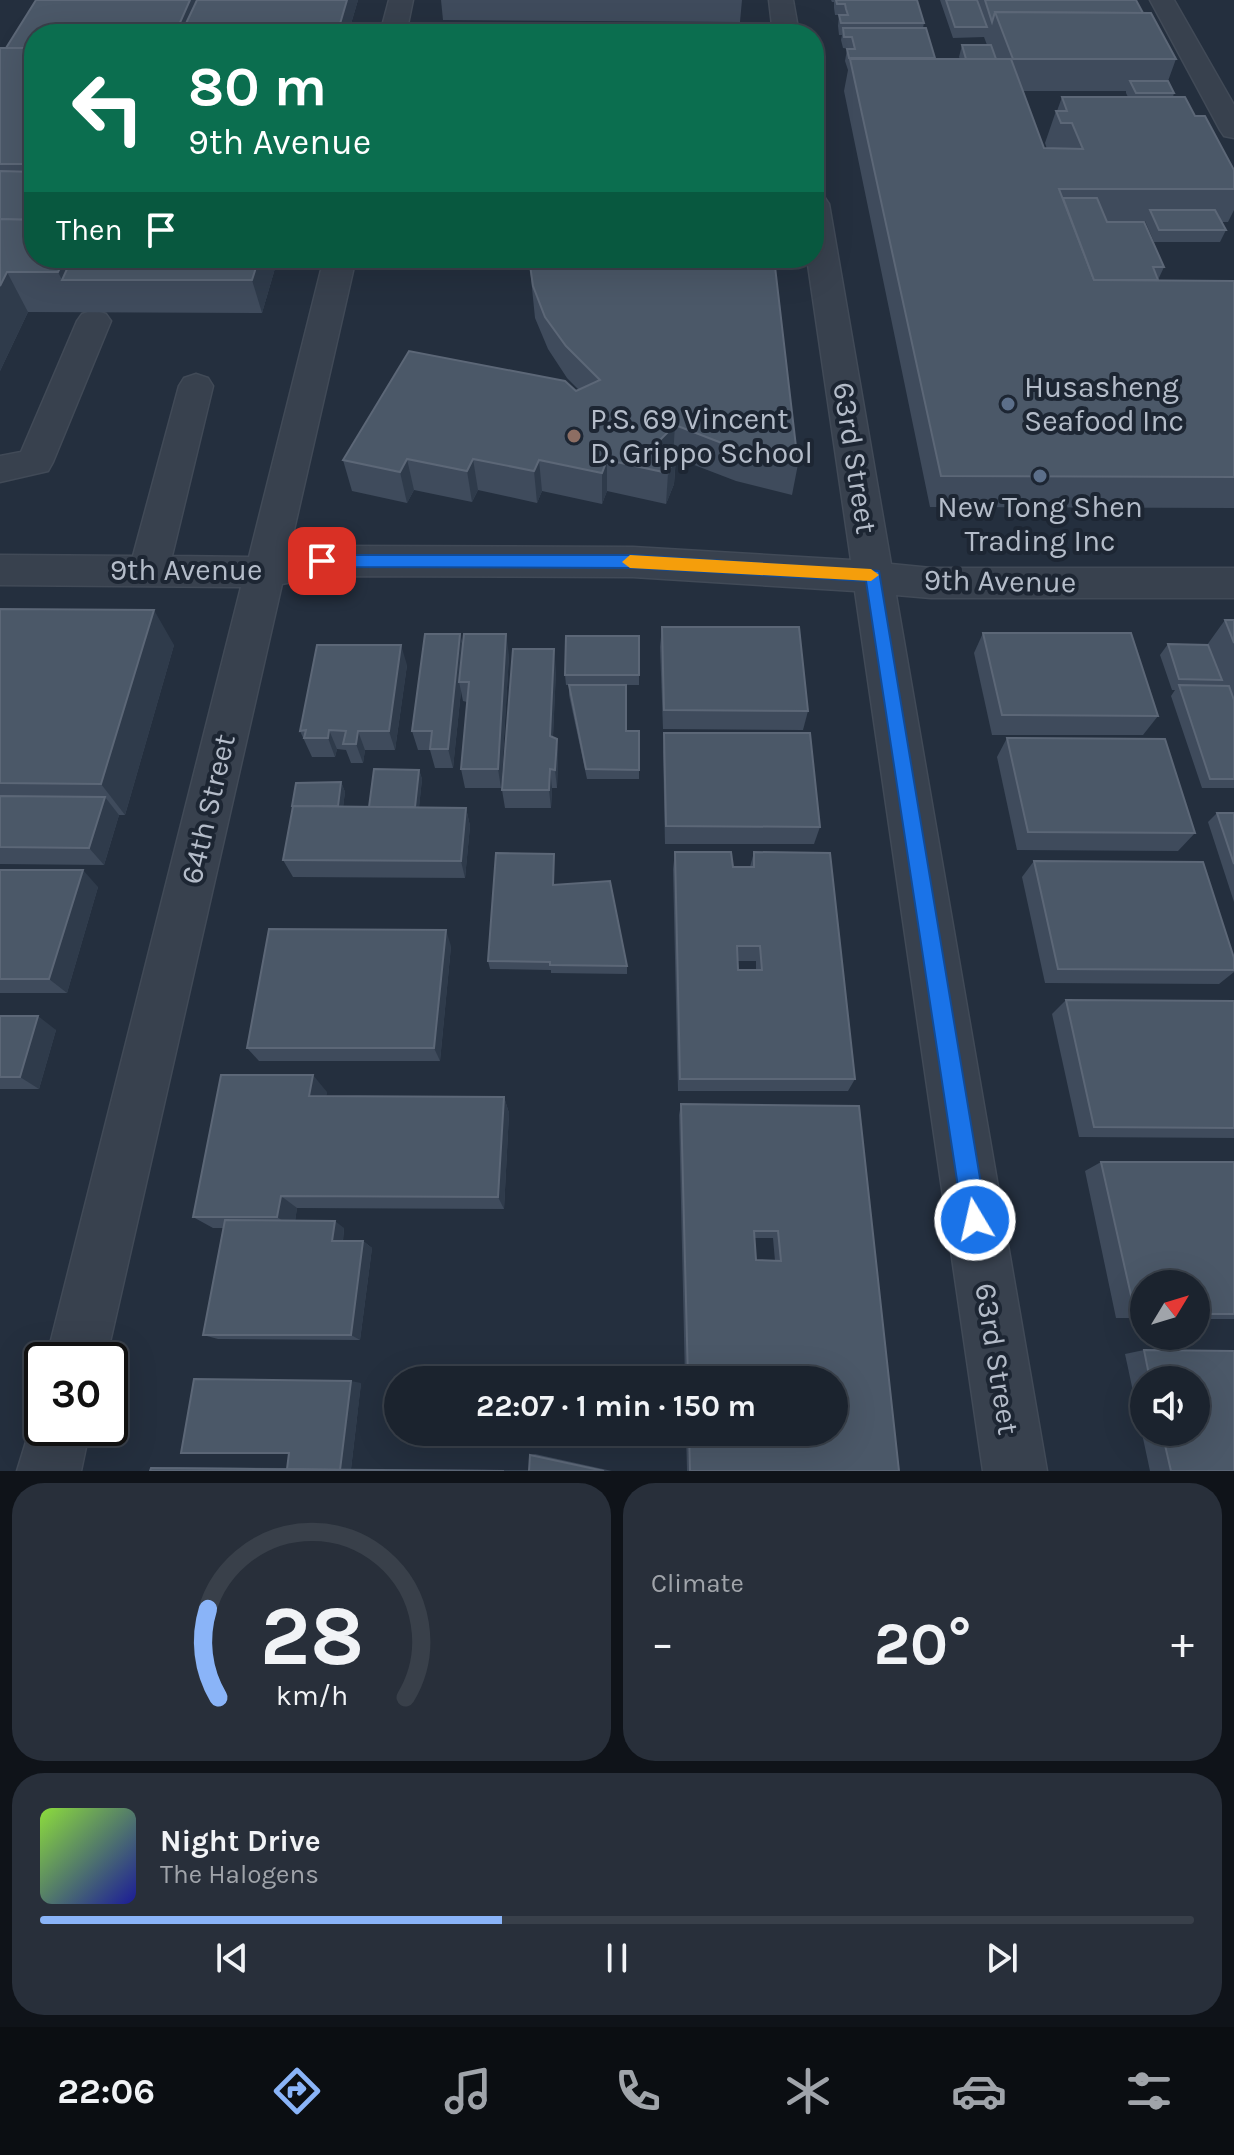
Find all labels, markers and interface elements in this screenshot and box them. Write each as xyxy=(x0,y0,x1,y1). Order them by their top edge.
text: 80 m xyxy=(188,54,327,119)
icon: left xyxy=(56,56,160,160)
text: 9th Avenue xyxy=(188,121,371,163)
icon: arrive xyxy=(139,208,183,252)
text: Then xyxy=(56,212,123,248)
place label: Husasheng Seafood Inc xyxy=(1024,369,1184,439)
street label: 63rd Street xyxy=(825,380,885,536)
marker: Husasheng Seafood Inc xyxy=(999,395,1017,413)
place label: P.S. 69 Vincent D. Grippo School xyxy=(590,401,813,471)
marker: P.S. 69 Vincent D. Grippo School xyxy=(565,427,583,445)
marker: New Tong Shen Trading Inc xyxy=(1031,467,1049,485)
place label: New Tong Shen Trading Inc xyxy=(937,489,1143,559)
pin xyxy=(288,527,356,595)
icon: arrive xyxy=(300,539,344,583)
street label: 9th Avenue xyxy=(110,552,262,588)
street label: 9th Avenue xyxy=(923,562,1077,600)
street label: 64th Street xyxy=(173,731,243,887)
position arrow xyxy=(933,1178,1017,1262)
north arrow xyxy=(1130,1270,1210,1350)
map controls xyxy=(1130,1270,1210,1446)
street label: 63rd Street xyxy=(967,1281,1027,1437)
speed limit sign: 30 xyxy=(24,1342,128,1446)
button: sound xyxy=(1130,1366,1210,1446)
text: 22:07 · 1 min · 150 m xyxy=(476,1388,756,1424)
text: Climate xyxy=(651,1568,744,1599)
text: 28 xyxy=(259,1588,364,1685)
text: 20° xyxy=(874,1609,971,1679)
text: − xyxy=(651,1618,674,1669)
text: + xyxy=(1171,1618,1194,1669)
text: km/h xyxy=(275,1679,348,1712)
text: Night Drive xyxy=(160,1823,321,1859)
text: The Halogens xyxy=(160,1859,319,1890)
icon: previous xyxy=(210,1936,254,1980)
icon: pause xyxy=(595,1936,639,1980)
icon: next xyxy=(980,1936,1024,1980)
icon: directions xyxy=(269,2063,325,2119)
icon: music xyxy=(440,2063,496,2119)
icon: phone xyxy=(610,2063,666,2119)
icon: climate xyxy=(780,2063,836,2119)
icon: car xyxy=(951,2063,1007,2119)
icon: filters xyxy=(1121,2063,1177,2119)
text: 22:06 xyxy=(57,2070,155,2112)

